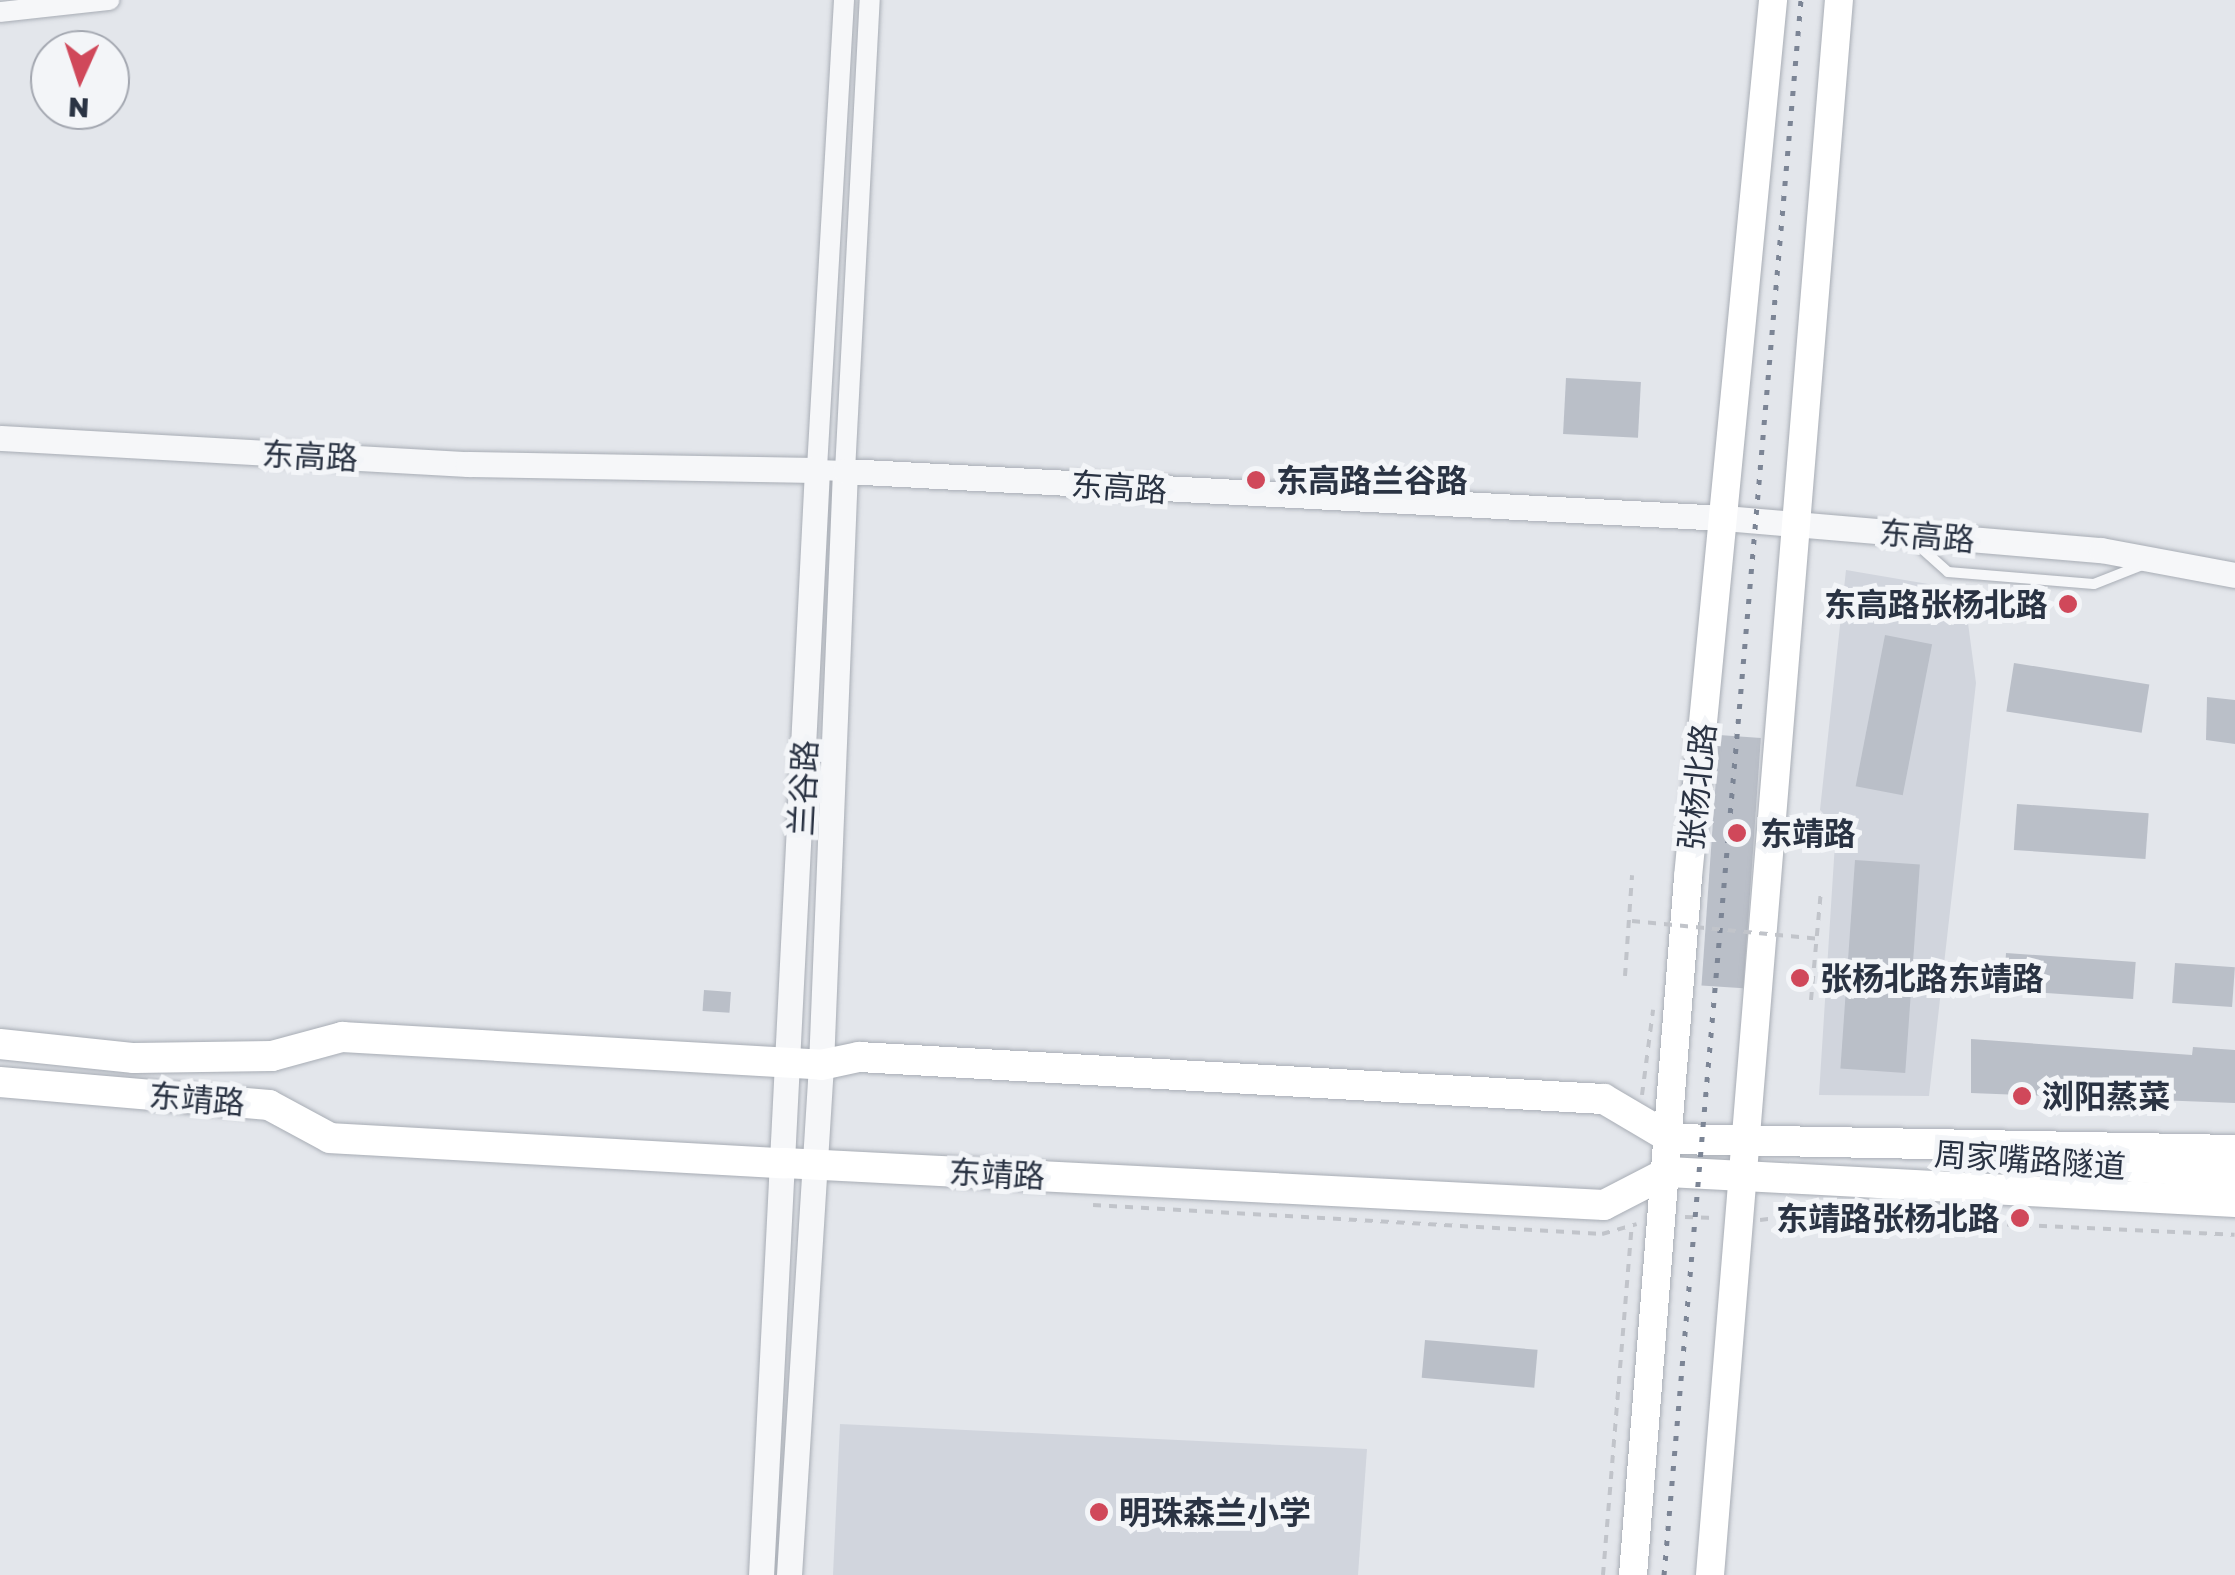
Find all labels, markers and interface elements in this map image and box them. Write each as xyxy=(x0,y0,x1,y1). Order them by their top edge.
north arrow xyxy=(30,30,130,130)
text: N xyxy=(67,91,90,125)
street label: 东高路 xyxy=(261,434,359,478)
place label: 东高路兰谷路 xyxy=(1276,461,1468,499)
street label: 东高路 xyxy=(1070,464,1168,510)
marker: 东高路兰谷路 xyxy=(1245,469,1267,491)
street label: 东高路 xyxy=(1878,513,1976,559)
place label: 东高路张杨北路 xyxy=(1824,585,2048,623)
marker: 东高路张杨北路 xyxy=(2057,593,2079,615)
street label: 张杨北路 xyxy=(1671,721,1723,853)
street label: 兰谷路 xyxy=(781,739,825,837)
place label: 东靖路 xyxy=(1760,814,1856,852)
marker: 东靖路 xyxy=(1724,820,1750,846)
place label: 张杨北路东靖路 xyxy=(1820,959,2044,997)
marker: 张杨北路东靖路 xyxy=(1789,967,1811,989)
street label: 东靖路 xyxy=(148,1076,246,1122)
place label: 浏阳蒸菜 xyxy=(2042,1077,2170,1115)
marker: 浏阳蒸菜 xyxy=(2011,1085,2033,1107)
street label: 周家嘴路隧道 xyxy=(1933,1134,2127,1186)
street label: 东靖路 xyxy=(948,1152,1046,1196)
place label: 东靖路张杨北路 xyxy=(1776,1199,2000,1237)
marker: 东靖路张杨北路 xyxy=(2009,1207,2031,1229)
place label: 明珠森兰小学 xyxy=(1119,1493,1311,1531)
marker: 明珠森兰小学 xyxy=(1088,1501,1110,1523)

